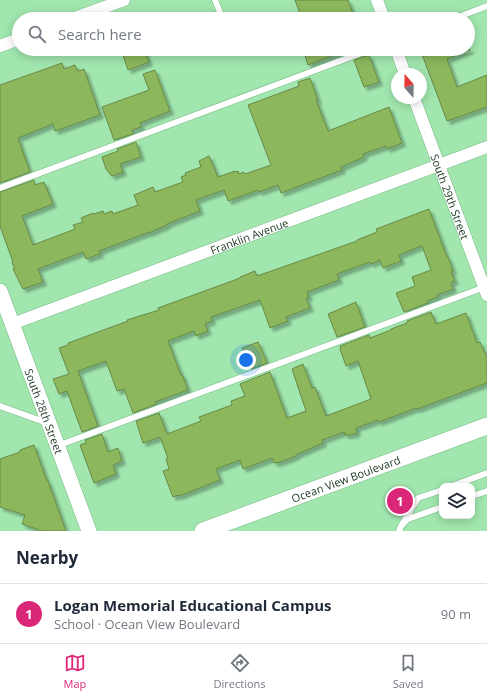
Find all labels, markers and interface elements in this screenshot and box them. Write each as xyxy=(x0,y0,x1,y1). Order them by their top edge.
search box xyxy=(12,12,475,56)
icon: search xyxy=(26,23,48,45)
text: Search here xyxy=(58,24,142,44)
north arrow xyxy=(391,68,427,104)
street label: South 29th Street xyxy=(428,152,473,241)
street label: Franklin Avenue xyxy=(208,214,290,257)
your location xyxy=(236,350,256,370)
street label: South 28th Street xyxy=(22,366,67,456)
street label: Ocean View Boulevard xyxy=(289,451,402,505)
map controls xyxy=(439,483,475,519)
button: layers xyxy=(439,483,475,519)
pin: 1 xyxy=(387,486,413,516)
text: Nearby xyxy=(16,546,78,569)
text: Logan Memorial Educational Campus xyxy=(54,595,331,615)
text: 1 xyxy=(25,605,33,623)
text: 90 m xyxy=(441,605,471,623)
text: School · Ocean View Boulevard xyxy=(54,615,240,633)
tab: Map xyxy=(64,652,86,691)
tab: Directions xyxy=(214,652,266,691)
tab: Saved xyxy=(393,652,423,691)

